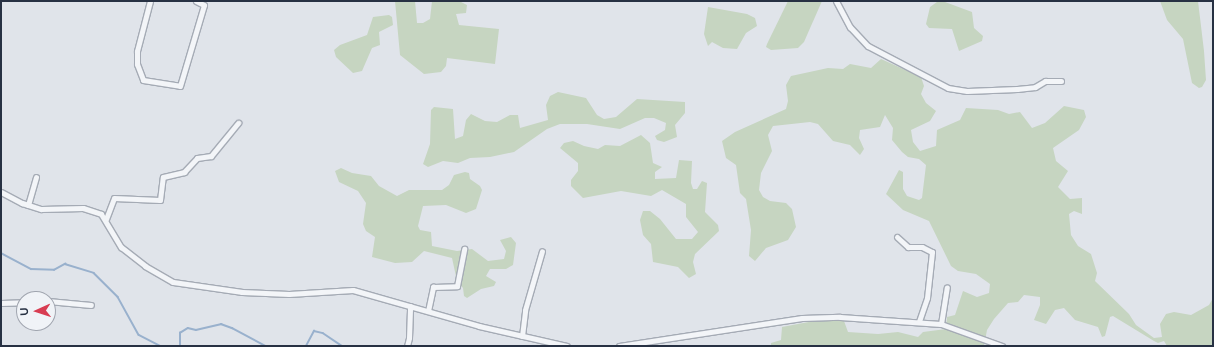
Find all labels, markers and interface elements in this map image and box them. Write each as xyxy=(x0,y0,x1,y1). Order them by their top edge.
north arrow xyxy=(16,291,56,331)
text: U xyxy=(18,307,31,316)

